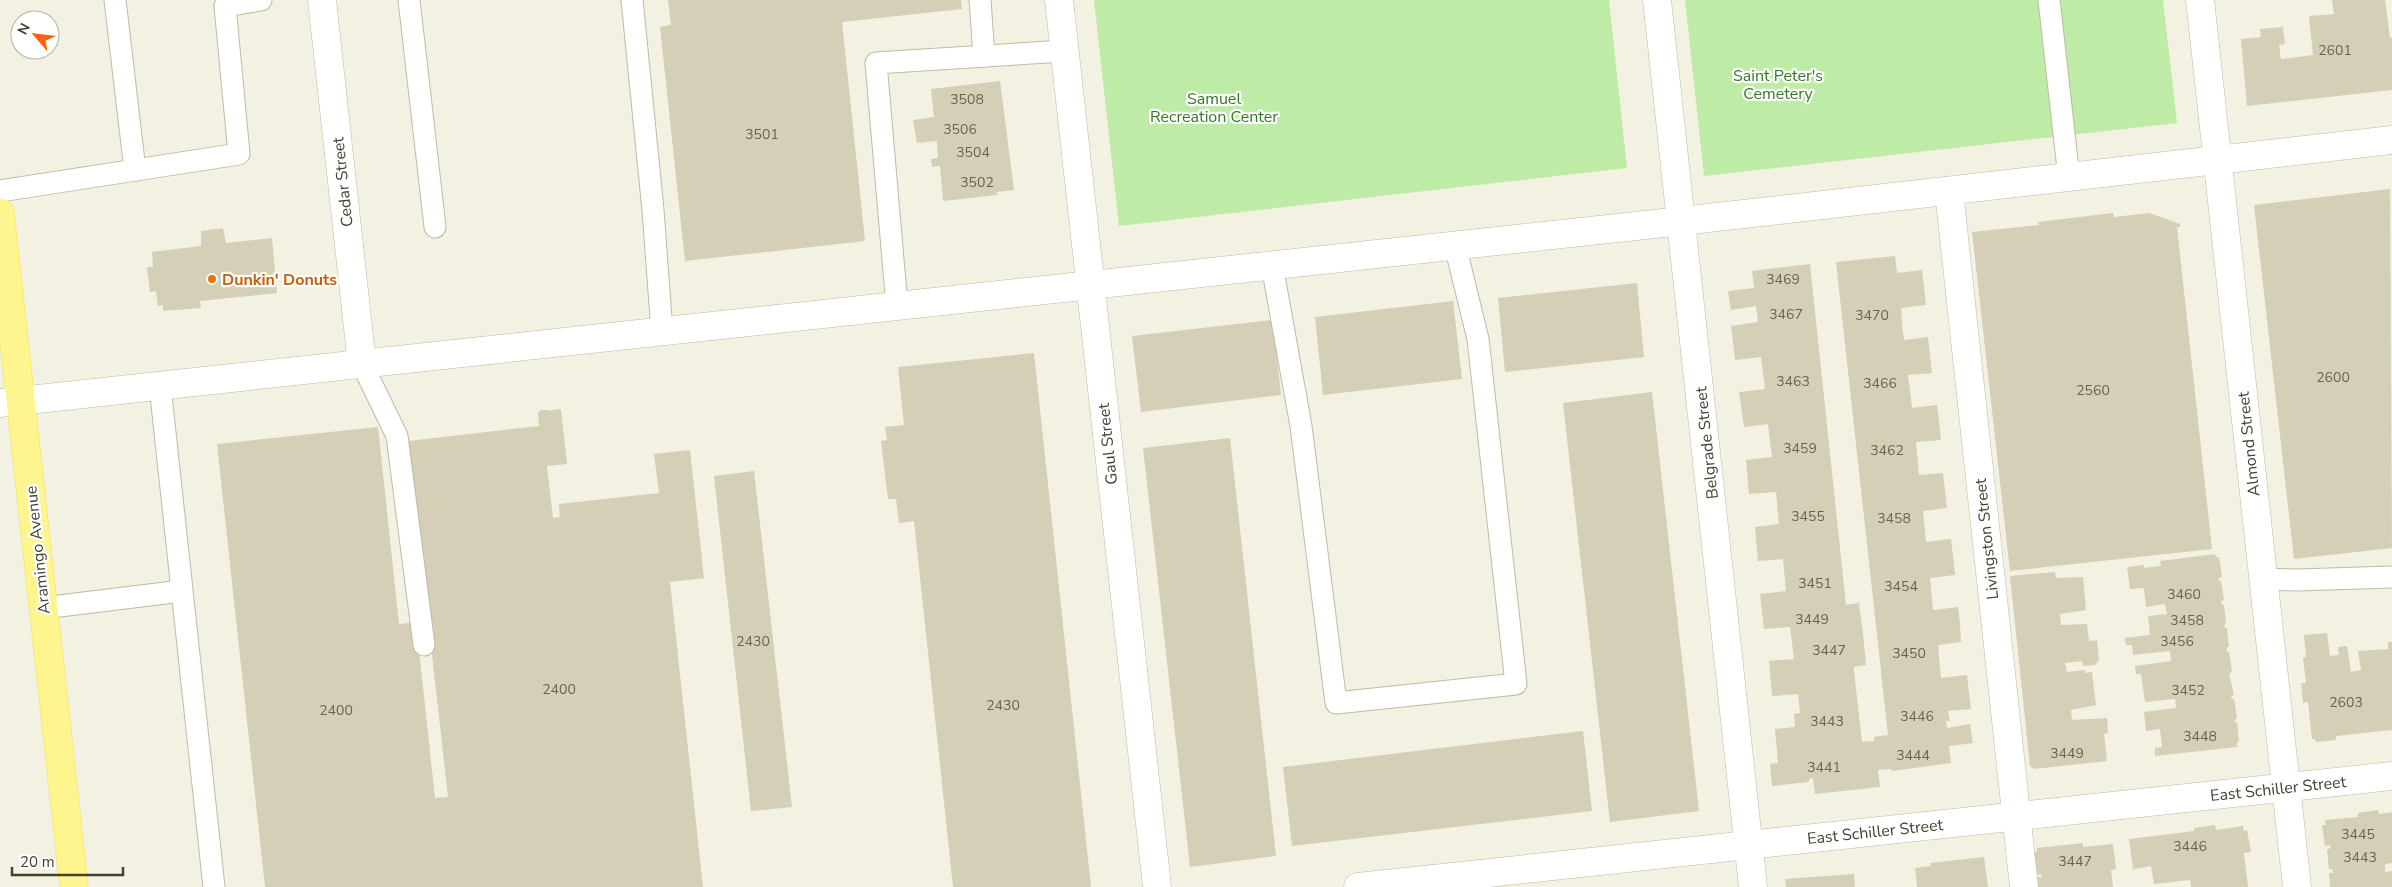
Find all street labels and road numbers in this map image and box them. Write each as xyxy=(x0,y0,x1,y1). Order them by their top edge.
street label: Cedar Street xyxy=(327,136,359,228)
street label: Belgrade Street xyxy=(1690,385,1724,500)
street label: Almond Street xyxy=(2233,390,2265,497)
street label: Gaul Street xyxy=(1093,402,1123,486)
street label: Livingston Street xyxy=(1970,477,2004,601)
street label: Aramingo Avenue xyxy=(20,485,56,615)
street label: East Schiller Street xyxy=(2209,771,2348,807)
street label: East Schiller Street xyxy=(1806,814,1945,850)

